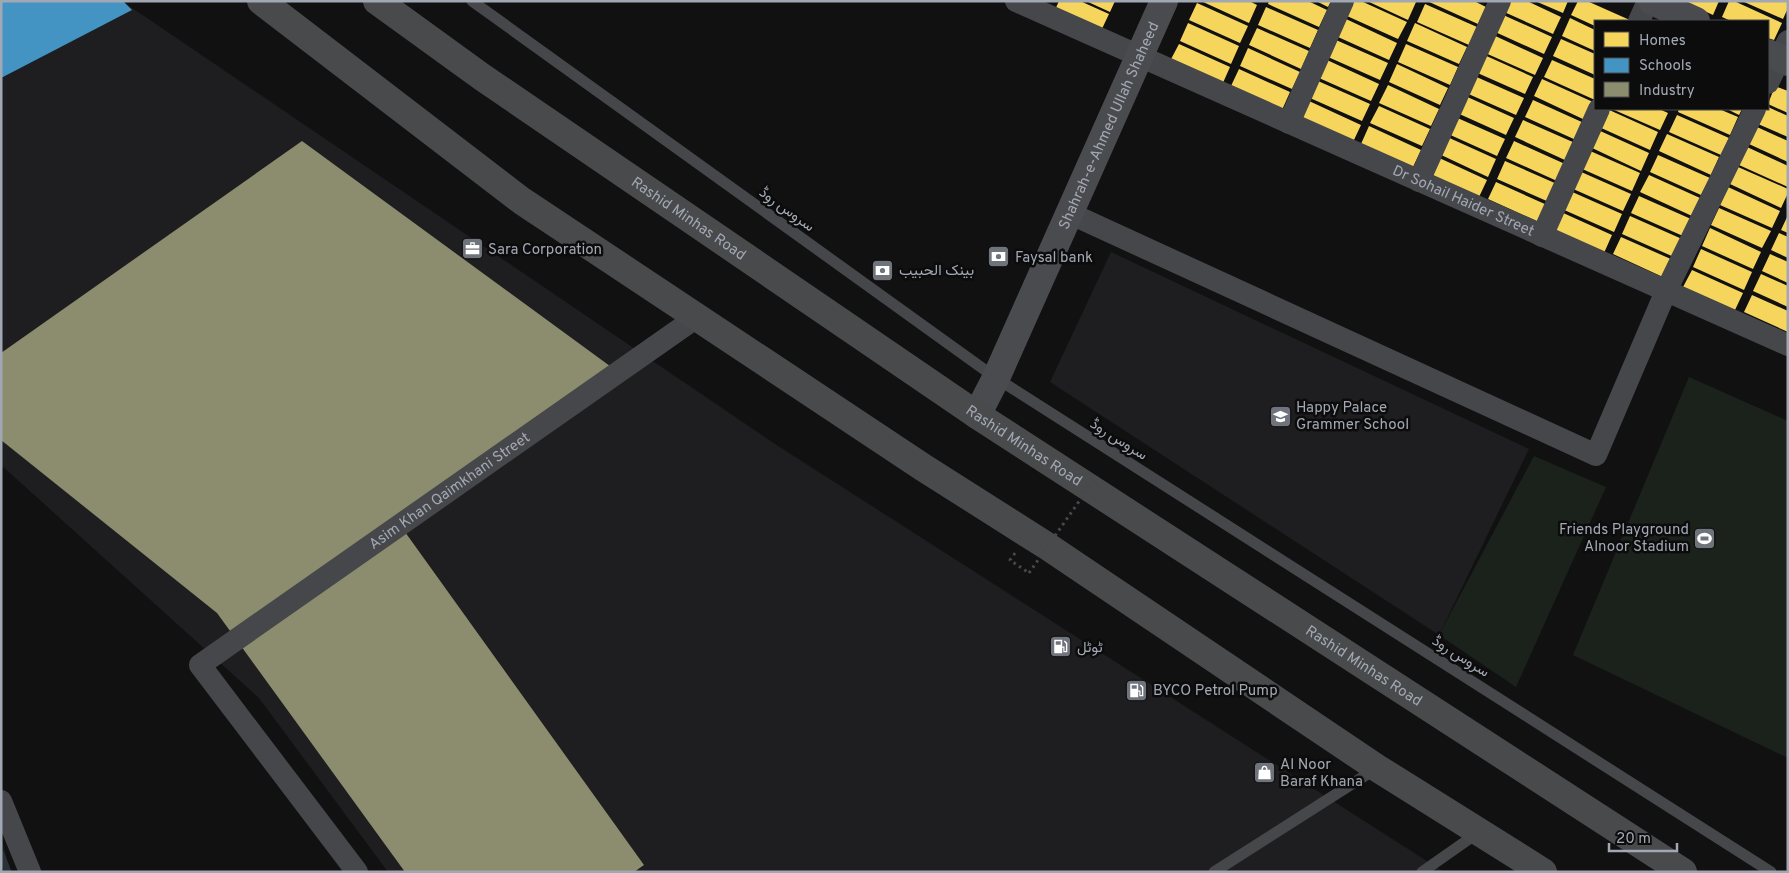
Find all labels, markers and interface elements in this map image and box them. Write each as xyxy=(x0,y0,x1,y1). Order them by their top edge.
street label: Shahrah-e-Ahmed Ullah Shaheed xyxy=(1055,19,1164,233)
legend xyxy=(1594,20,1769,110)
text: Homes xyxy=(1639,32,1686,51)
text: Schools xyxy=(1639,57,1692,76)
text: Industry xyxy=(1639,82,1695,101)
street label: Dr Sohail Haider Street xyxy=(1389,162,1537,242)
street label: Rashid Minhas Road xyxy=(627,173,749,265)
street label: سروس روڈ xyxy=(755,184,818,237)
office icon: Sara Corporation xyxy=(460,237,484,261)
place label: Sara Corporation xyxy=(488,241,602,260)
bank icon: Faysal bank xyxy=(987,245,1011,269)
place label: Faysal bank xyxy=(1015,249,1093,268)
bank icon: بينک الحبيب xyxy=(871,258,895,282)
place label: بينک الحبيب xyxy=(899,262,974,281)
place label: Happy Palace Grammer School xyxy=(1296,399,1409,435)
street label: Rashid Minhas Road xyxy=(961,402,1085,491)
school or university icon: Happy Palace Grammer School xyxy=(1268,404,1292,428)
street label: سروس روڈ xyxy=(1086,415,1151,465)
street label: Asim Khan Qaimkhani Street xyxy=(366,429,534,555)
place label: Friends Playground Alnoor Stadium xyxy=(1559,521,1689,557)
sports icon: Friends Playground Alnoor Stadium xyxy=(1693,526,1717,550)
street label: Rashid Minhas Road xyxy=(1301,622,1425,711)
street label: سروس روڈ xyxy=(1428,632,1493,682)
fuel station icon: ٹوٹل xyxy=(1049,635,1073,659)
place label: ٹوٹل xyxy=(1077,639,1103,658)
fuel station icon: BYCO Petrol Pump xyxy=(1125,678,1149,702)
place label: BYCO Petrol Pump xyxy=(1153,682,1278,701)
place label: Al Noor Baraf Khana xyxy=(1280,756,1363,792)
shop icon: Al Noor Baraf Khana xyxy=(1252,761,1276,785)
scale bar xyxy=(1609,820,1676,852)
text: 20 m xyxy=(1616,830,1651,849)

